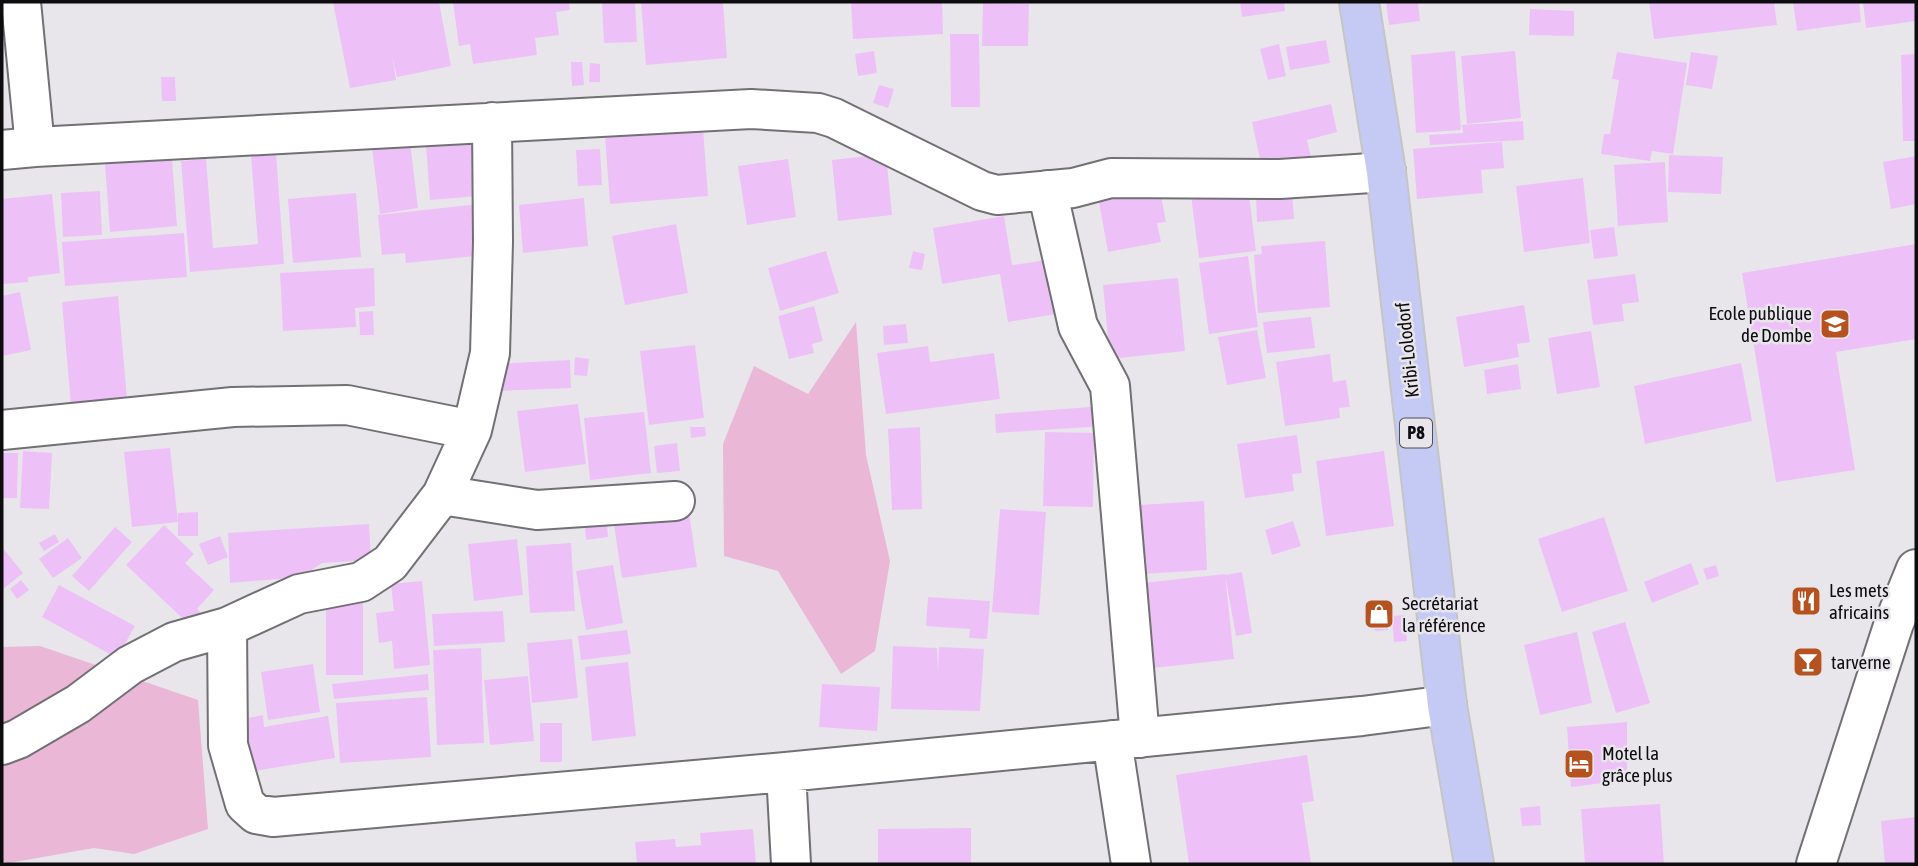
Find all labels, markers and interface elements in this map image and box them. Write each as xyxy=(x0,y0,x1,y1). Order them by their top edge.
street label: Kribi-Lolodorf xyxy=(1391,301,1423,399)
place label: Ecole publique de Dombe xyxy=(1708,302,1812,346)
school or university icon: Ecole publique de Dombe xyxy=(1818,307,1852,341)
road number: P8 xyxy=(1400,418,1432,447)
place label: Les mets africains xyxy=(1829,579,1890,623)
restaurant icon: Les mets africains xyxy=(1789,584,1823,618)
place label: Secrétariat la référence xyxy=(1402,592,1486,636)
shop icon: Secrétariat la référence xyxy=(1362,597,1396,631)
bar icon: tarverne xyxy=(1791,645,1825,679)
place label: tarverne xyxy=(1831,651,1891,673)
place label: Motel la grâce plus xyxy=(1602,742,1673,786)
hotel icon: Motel la grâce plus xyxy=(1562,747,1596,781)

